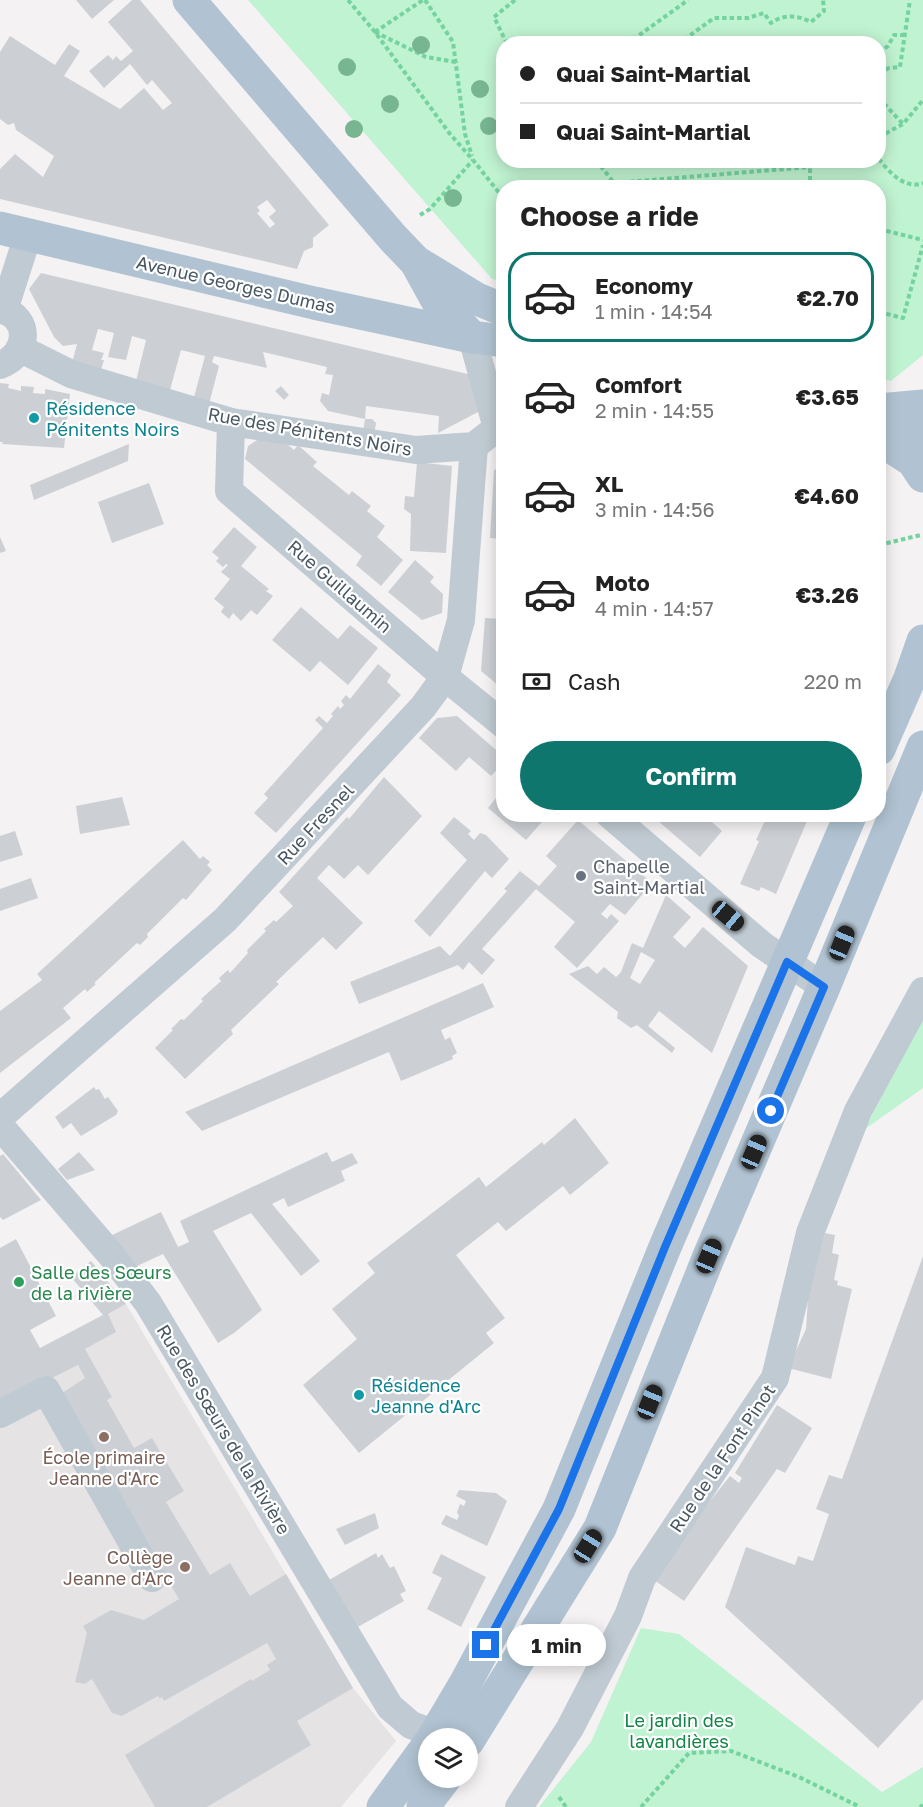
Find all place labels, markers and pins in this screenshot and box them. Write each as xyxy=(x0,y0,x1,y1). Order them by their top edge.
place label: Résidence Pénitents Noirs xyxy=(46,397,180,440)
marker: Résidence Pénitents Noirs xyxy=(27,411,41,425)
place label: Chapelle Saint-Martial xyxy=(593,855,705,898)
marker: Chapelle Saint-Martial xyxy=(574,869,588,883)
place label: Salle des Sœurs de la rivière xyxy=(31,1261,172,1304)
marker: Salle des Sœurs de la rivière xyxy=(12,1275,26,1289)
place label: Résidence Jeanne d'Arc xyxy=(371,1374,481,1417)
marker: Résidence Jeanne d'Arc xyxy=(352,1388,366,1402)
marker: École primaire Jeanne d'Arc xyxy=(97,1430,111,1444)
place label: École primaire Jeanne d'Arc xyxy=(42,1446,166,1489)
place label: Collège Jeanne d'Arc xyxy=(63,1546,173,1589)
marker: Collège Jeanne d'Arc xyxy=(178,1560,192,1574)

